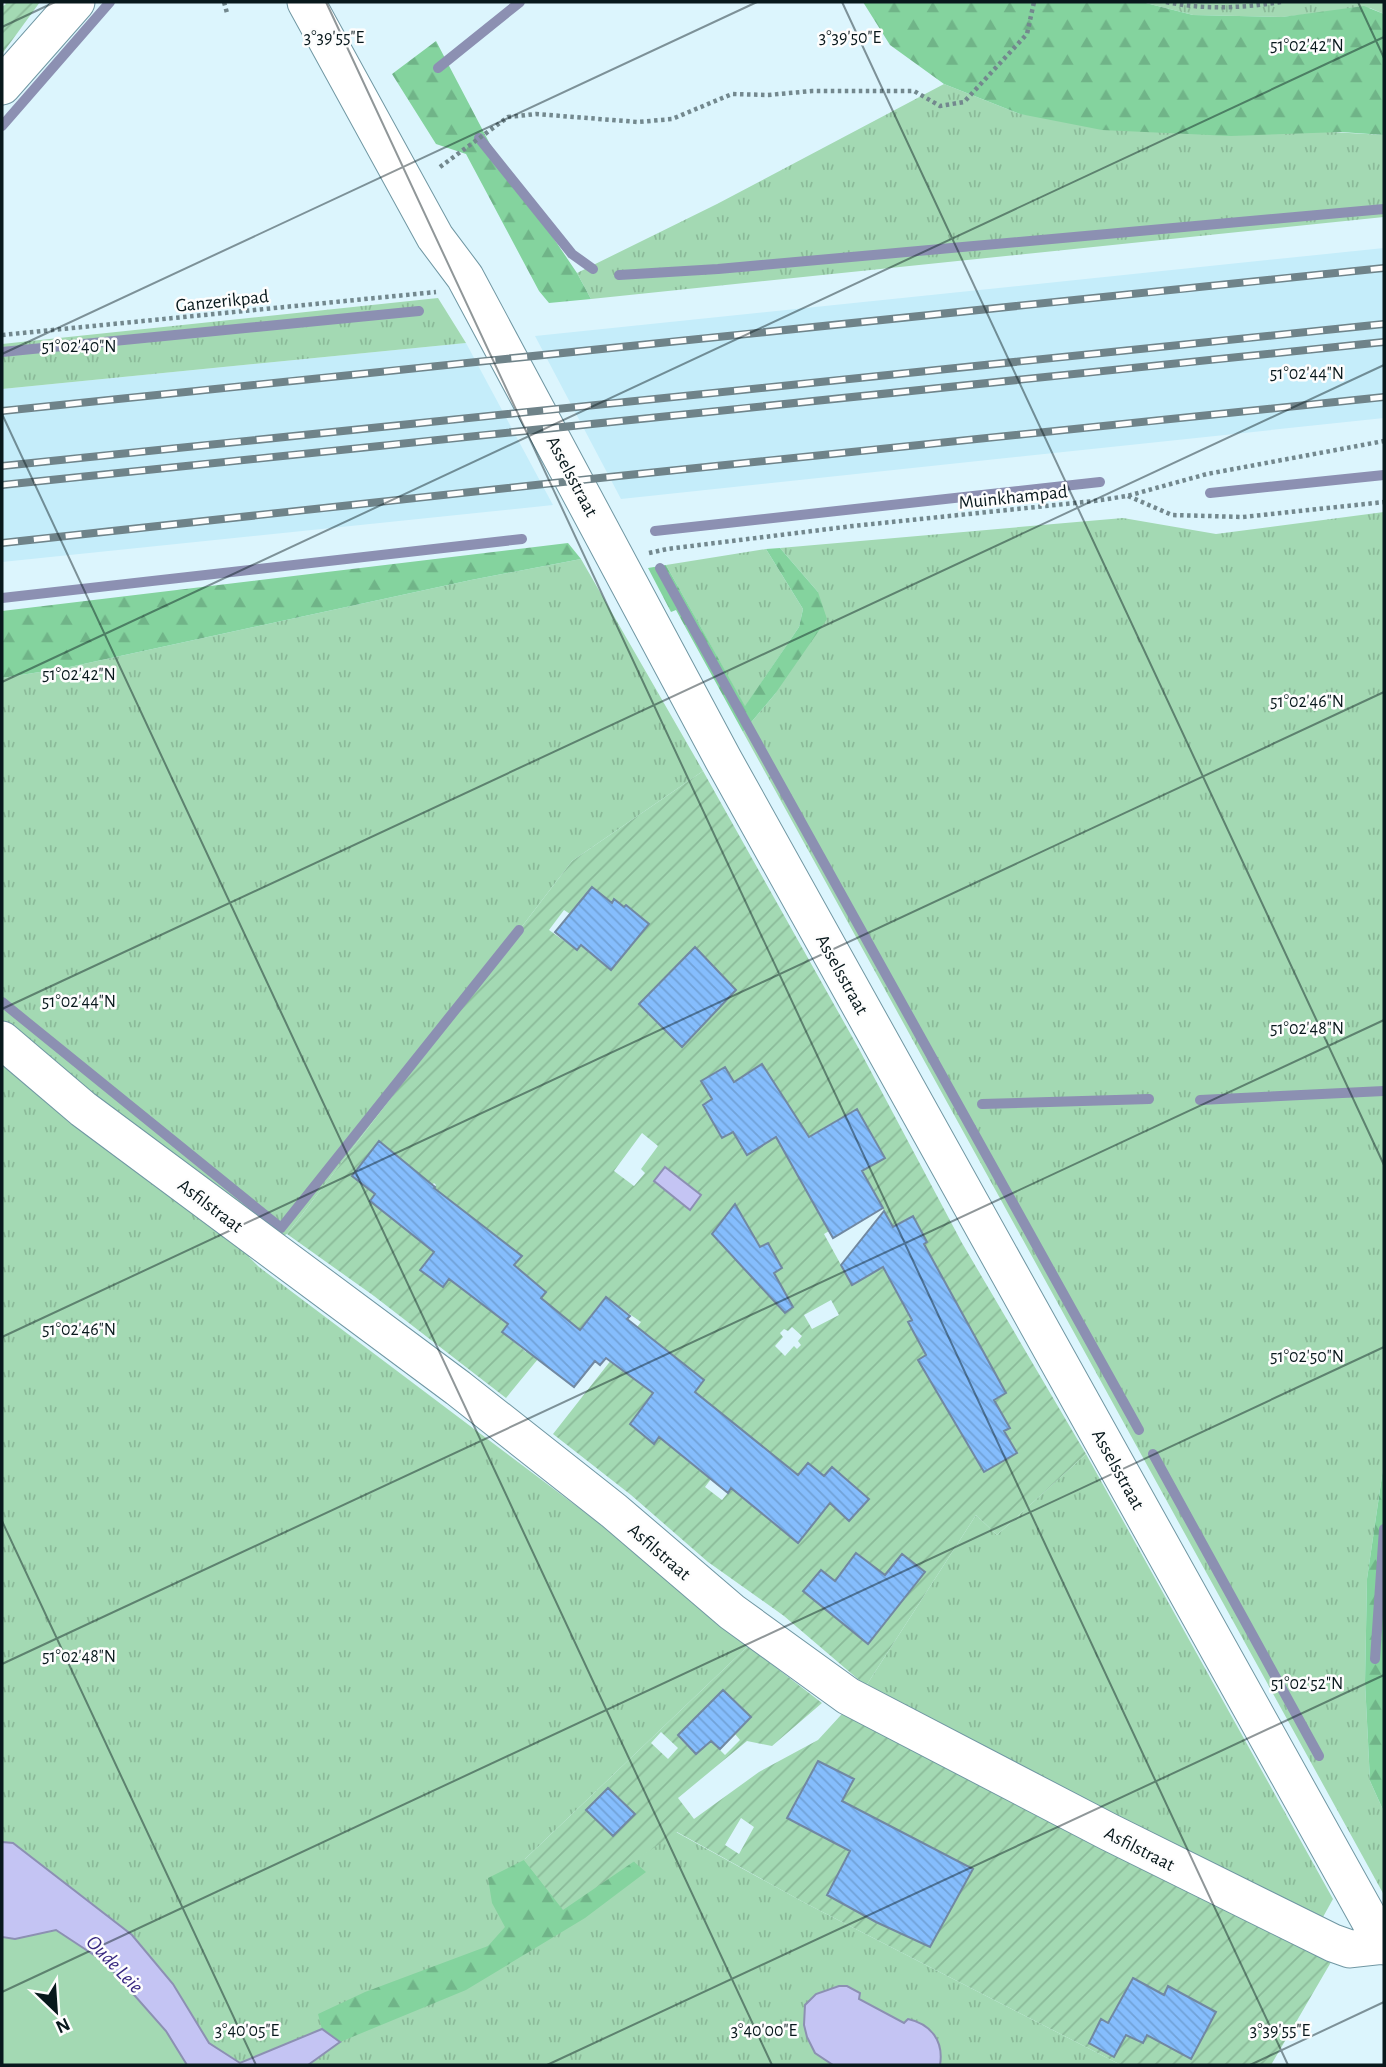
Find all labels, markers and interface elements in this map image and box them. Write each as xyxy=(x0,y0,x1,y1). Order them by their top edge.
text: 3°39'55"E xyxy=(304,29,364,47)
text: 3°39'50"E xyxy=(819,29,881,47)
text: 51°02'42"N xyxy=(1270,37,1344,55)
street label: Ganzerikpad xyxy=(175,287,270,316)
text: 51°02'40"N xyxy=(41,338,117,356)
text: 51°02'44"N xyxy=(1270,365,1344,383)
street label: Asselsstraat xyxy=(543,433,601,520)
street label: Muinkhampad xyxy=(958,482,1069,513)
text: 51°02'42"N xyxy=(42,666,116,684)
text: 51°02'46"N xyxy=(1270,693,1344,711)
street label: Asselsstraat xyxy=(812,932,871,1018)
text: 51°02'44"N xyxy=(42,993,116,1011)
text: 51°02'48"N xyxy=(1270,1020,1344,1038)
street label: Asfilstraat xyxy=(174,1176,246,1237)
text: 51°02'46"N xyxy=(42,1321,116,1339)
text: 51°02'50"N xyxy=(1270,1348,1344,1366)
street label: Asselsstraat xyxy=(1088,1427,1147,1513)
street label: Asfilstraat xyxy=(624,1520,694,1584)
text: 51°02'48"N xyxy=(42,1648,116,1666)
text: 51°02'52"N xyxy=(1271,1675,1343,1693)
street label: Asfilstraat xyxy=(1101,1824,1177,1875)
water label: Oude Leie xyxy=(82,1931,147,1997)
north arrow xyxy=(21,1976,91,2046)
text: N xyxy=(53,2014,73,2036)
text: 3°40'05"E xyxy=(215,2022,280,2040)
text: 3°40'00"E xyxy=(731,2022,798,2040)
text: 3°39'55"E xyxy=(1250,2022,1310,2040)

